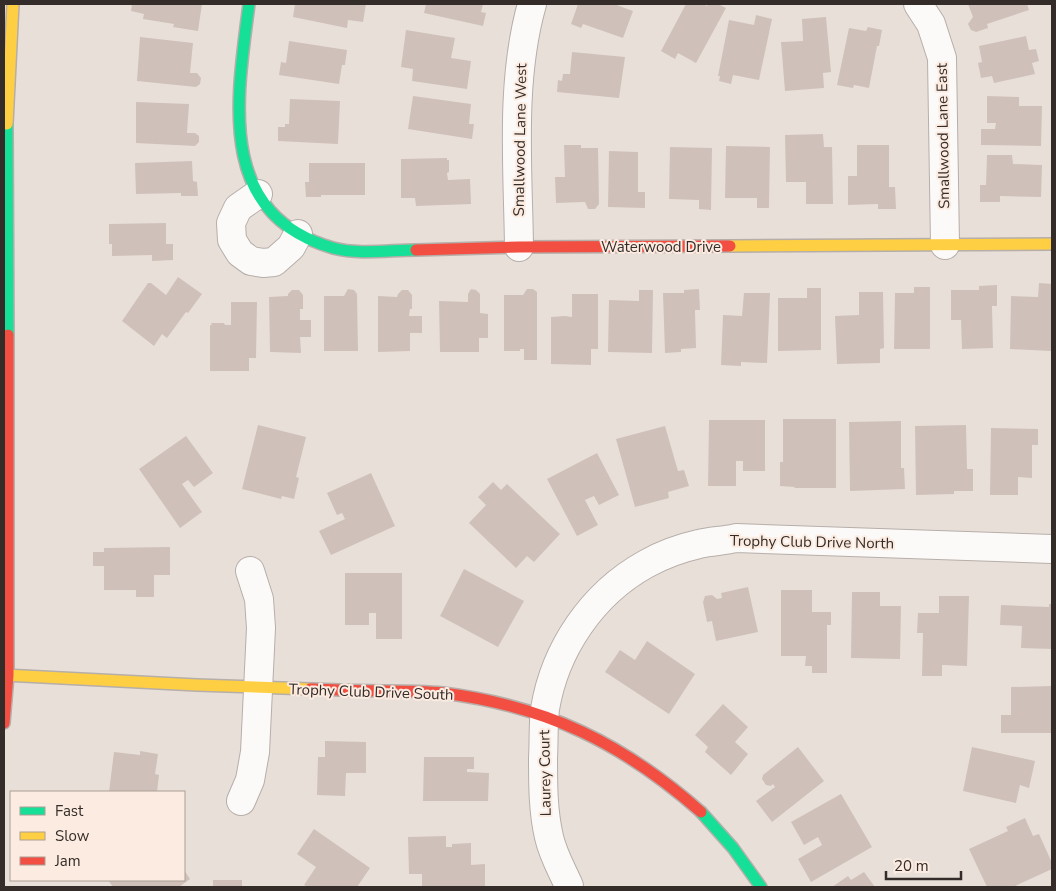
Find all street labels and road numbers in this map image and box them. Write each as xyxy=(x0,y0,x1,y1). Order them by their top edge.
street label: Smallwood Lane East xyxy=(932,62,954,209)
street label: Smallwood Lane West xyxy=(509,63,531,217)
street label: Waterwood Drive xyxy=(601,237,721,257)
street label: Trophy Club Drive North xyxy=(730,531,894,553)
street label: Trophy Club Drive South xyxy=(288,679,454,705)
street label: Laurey Court xyxy=(534,729,556,816)

